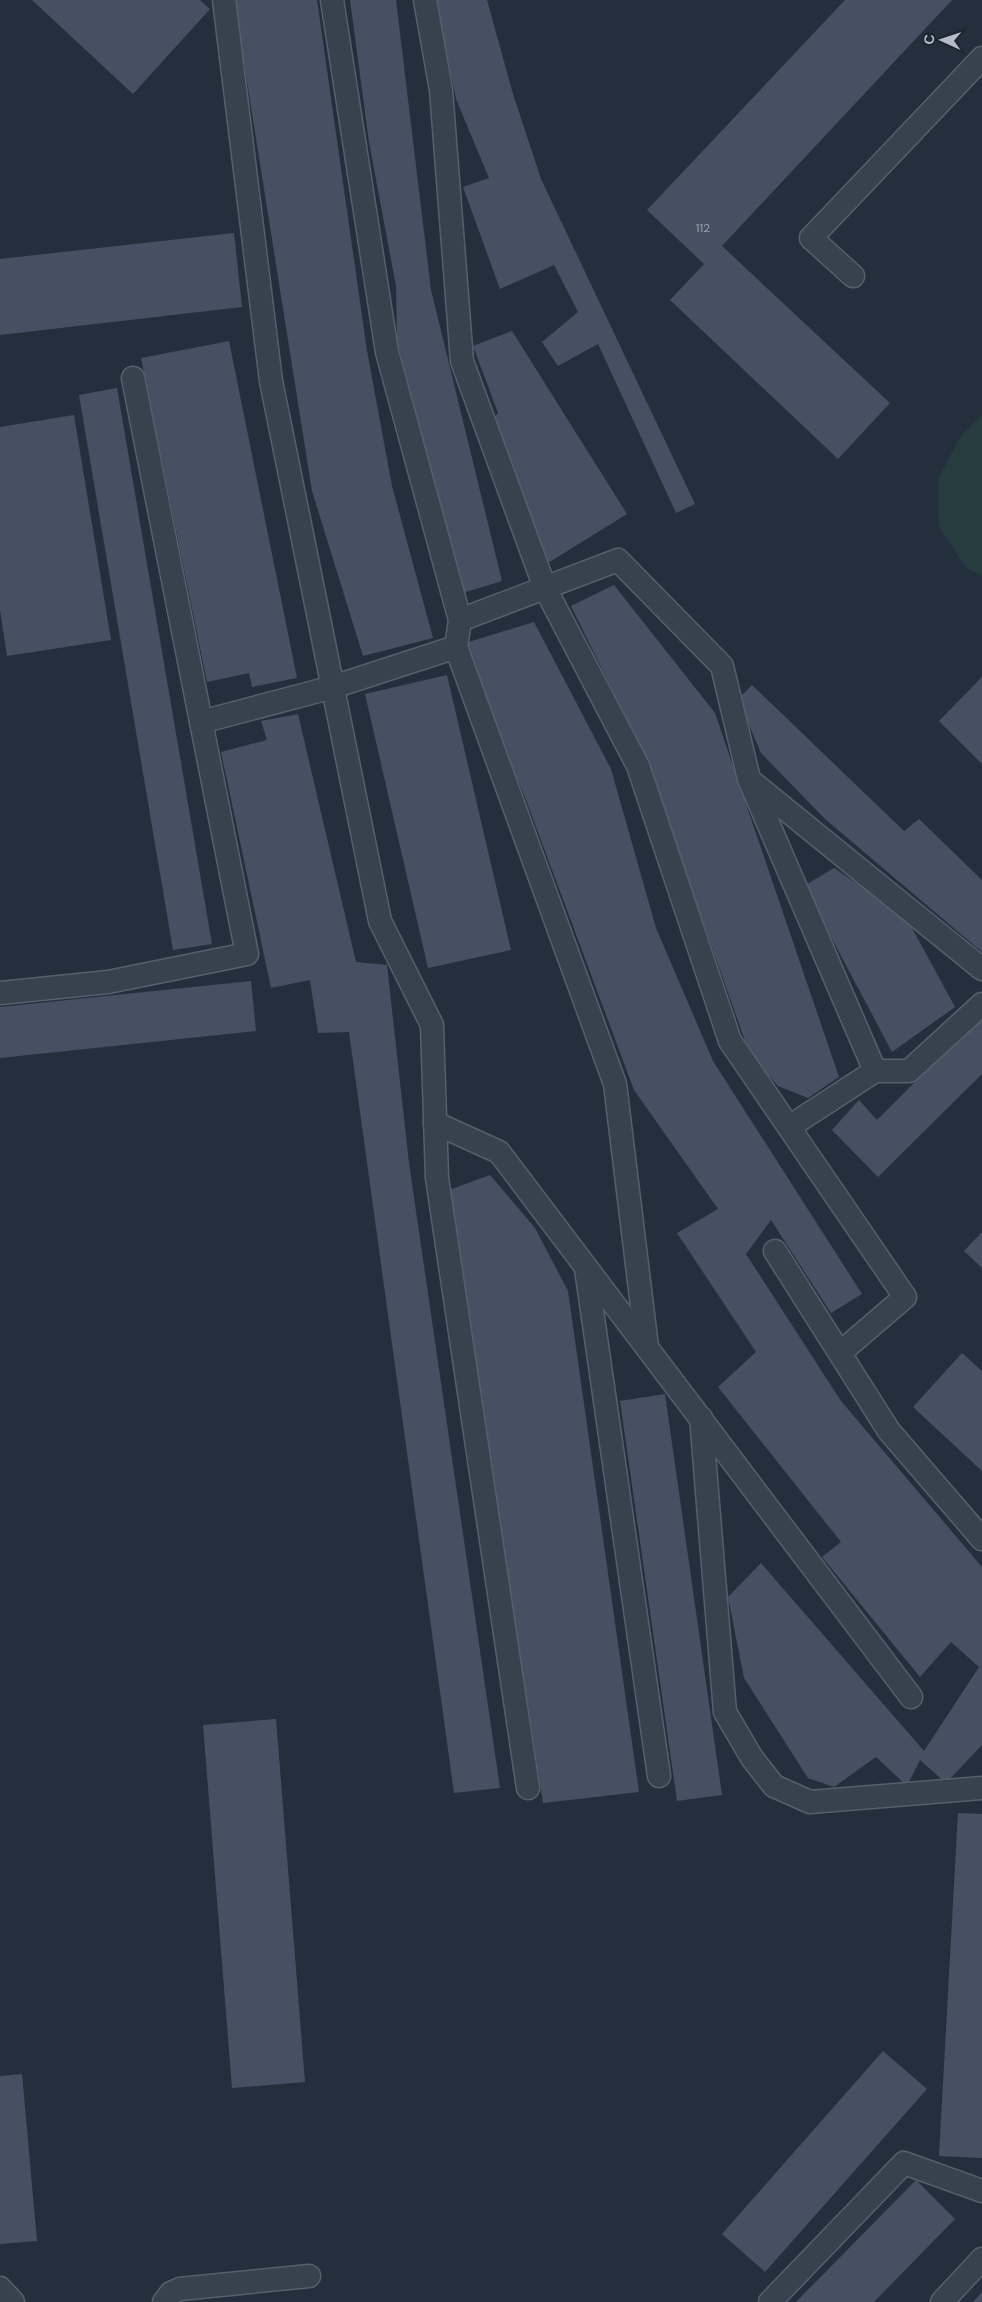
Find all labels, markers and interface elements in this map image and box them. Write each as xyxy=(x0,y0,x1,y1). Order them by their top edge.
north arrow xyxy=(917,15,967,65)
text: С xyxy=(920,34,938,45)
house number: 112 xyxy=(696,220,710,236)

